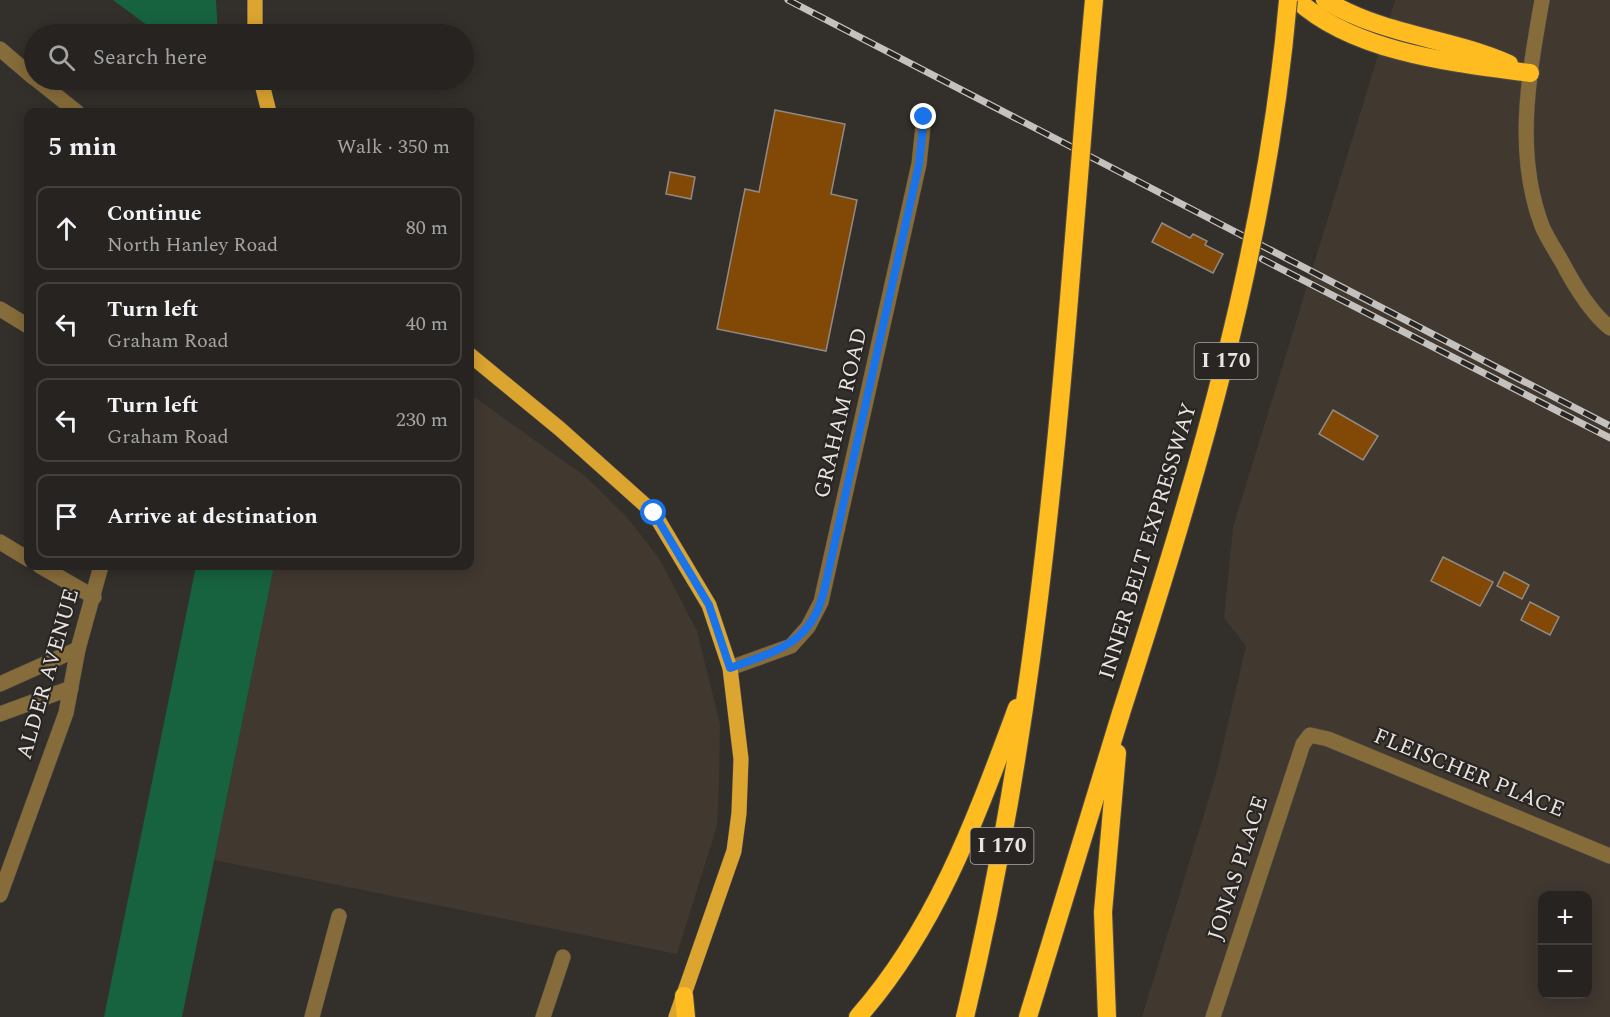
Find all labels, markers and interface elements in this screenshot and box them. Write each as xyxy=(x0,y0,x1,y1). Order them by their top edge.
search box xyxy=(24,24,474,90)
icon: search xyxy=(45,41,78,74)
text: Search here xyxy=(93,41,207,74)
route end xyxy=(910,103,936,129)
text: 5 min xyxy=(48,127,117,167)
text: Walk · 350 m xyxy=(337,132,450,162)
text: Continue xyxy=(107,197,202,230)
icon: ahead xyxy=(50,212,83,245)
text: 80 m xyxy=(406,213,448,243)
text: North Hanley Road xyxy=(107,230,278,260)
text: Turn left xyxy=(107,293,199,326)
icon: left xyxy=(50,308,83,341)
text: 40 m xyxy=(406,309,448,339)
street label: GRAHAM ROAD xyxy=(805,324,877,502)
text: Graham Road xyxy=(107,326,229,356)
road number: I 170 xyxy=(1194,343,1258,379)
text: Turn left xyxy=(107,389,199,422)
street label: INNER BELT EXPRESSWAY xyxy=(1090,398,1206,683)
icon: left xyxy=(50,404,83,437)
text: 230 m xyxy=(396,405,448,435)
text: Graham Road xyxy=(107,422,229,452)
route start xyxy=(640,499,666,525)
icon: arrive xyxy=(50,500,83,533)
text: Arrive at destination xyxy=(107,500,318,533)
street label: ALDER AVENUE xyxy=(8,585,88,763)
street label: FLEISCHER PLACE xyxy=(1368,720,1570,826)
street label: JONAS PLACE xyxy=(1199,791,1277,945)
road number: I 170 xyxy=(970,828,1034,864)
map controls xyxy=(1538,891,1592,999)
button: + xyxy=(1538,891,1592,945)
button: − xyxy=(1538,945,1592,999)

